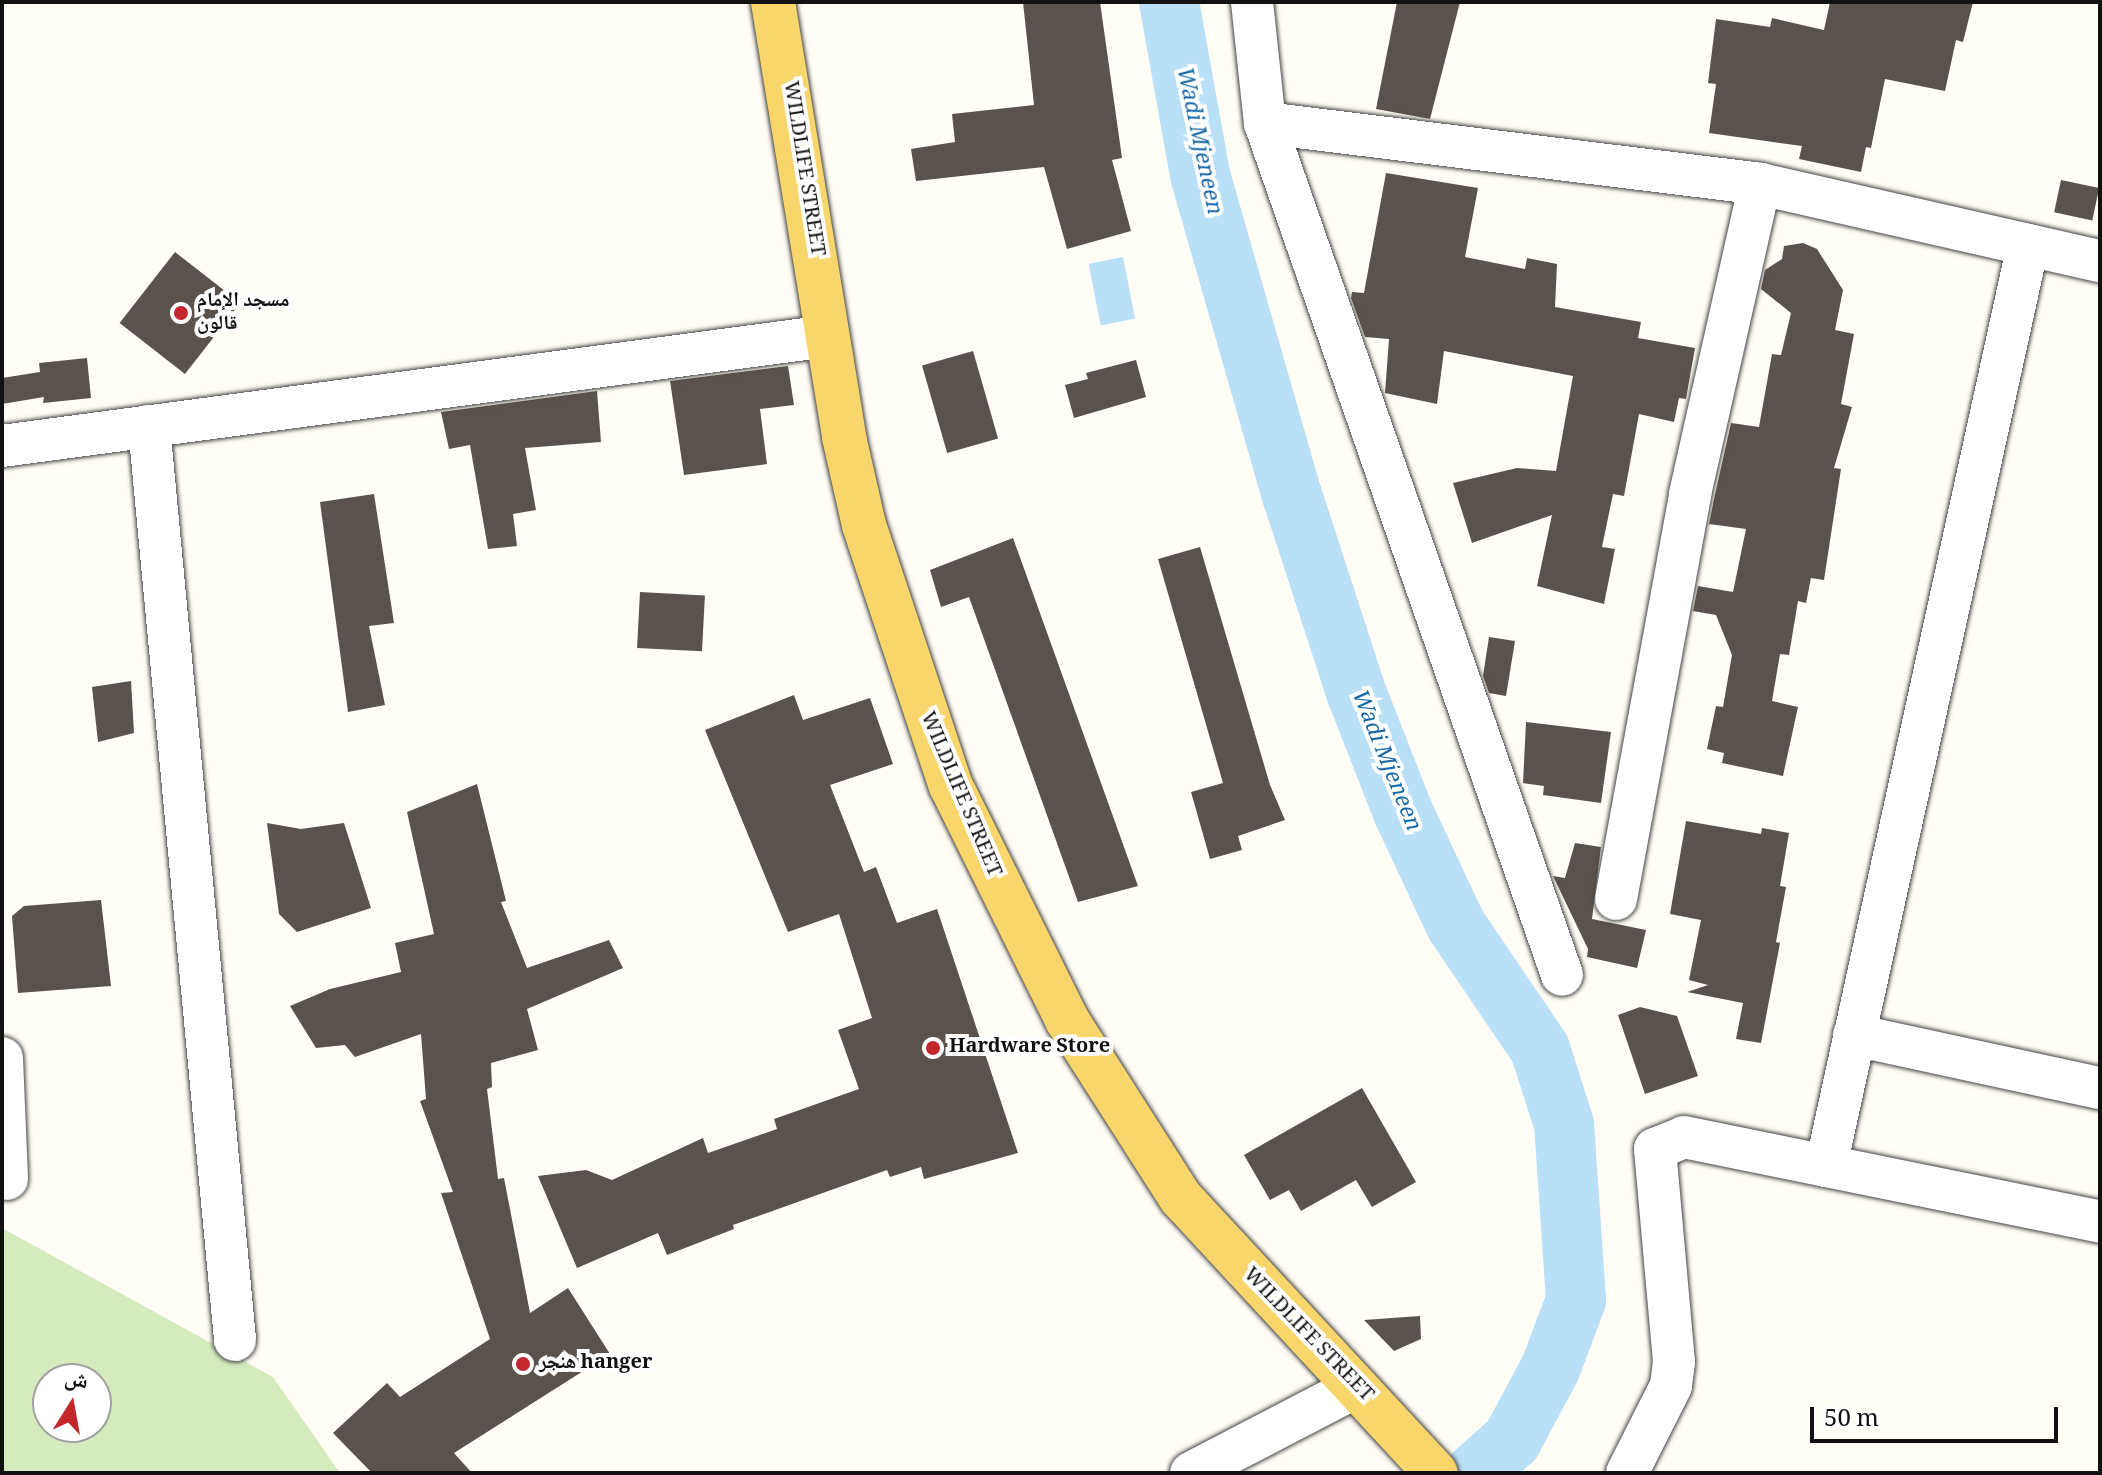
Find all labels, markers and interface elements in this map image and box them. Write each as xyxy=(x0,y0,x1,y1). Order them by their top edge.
water label: Wadi Mjeneen xyxy=(1168,64,1226,216)
street label: WILDLIFE STREET xyxy=(776,80,828,258)
place label: مسجد الإمام قالون xyxy=(197,290,290,337)
marker: مسجد الإمام قالون xyxy=(172,304,190,322)
water label: Wadi Mjeneen xyxy=(1344,685,1424,835)
street label: WILDLIFE STREET xyxy=(913,709,1005,881)
place label: Hardware Store xyxy=(949,1036,1110,1060)
marker: Hardware Store xyxy=(924,1039,942,1057)
street label: WILDLIFE STREET xyxy=(1237,1264,1377,1408)
place label: هنجر hanger xyxy=(539,1352,652,1376)
marker: هنجر hanger xyxy=(514,1355,532,1373)
text: ش xyxy=(61,1361,91,1402)
north arrow xyxy=(32,1363,112,1443)
scale bar xyxy=(1814,1391,2062,1441)
text: 50 m xyxy=(1824,1400,1879,1441)

